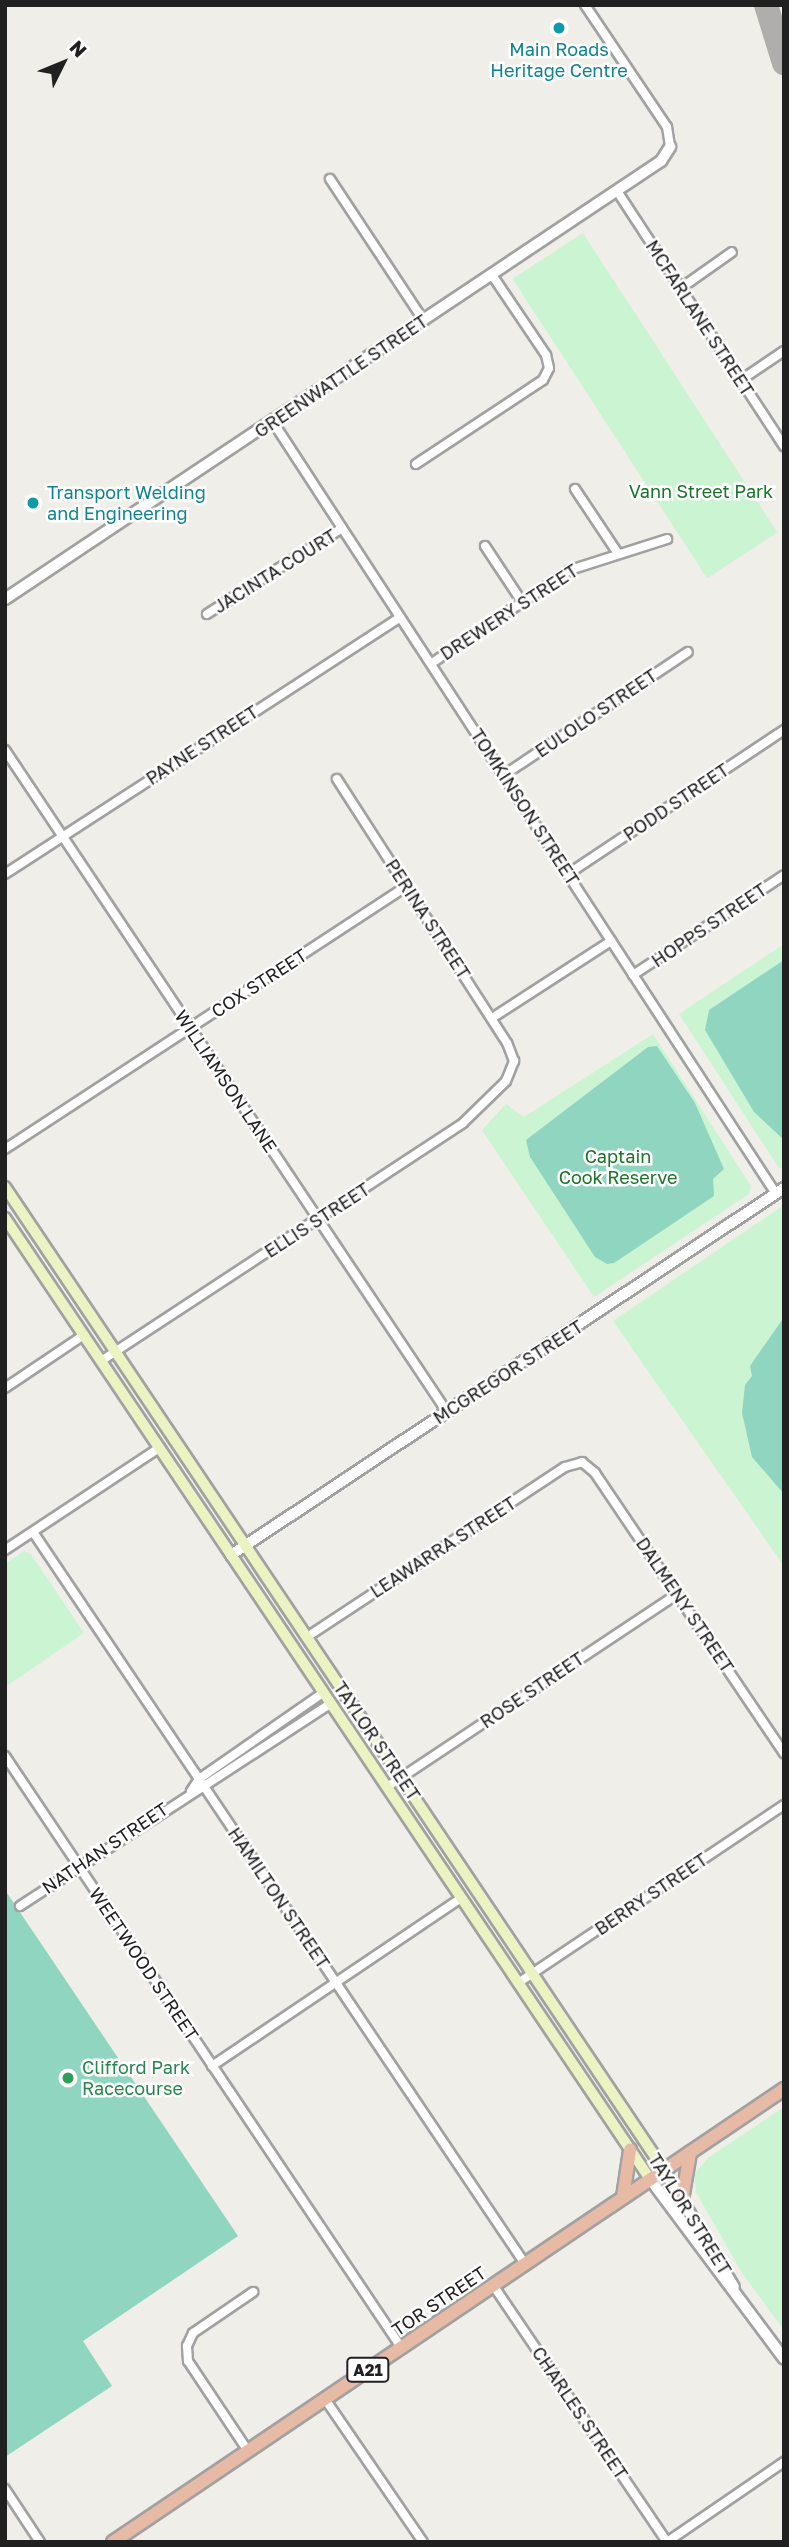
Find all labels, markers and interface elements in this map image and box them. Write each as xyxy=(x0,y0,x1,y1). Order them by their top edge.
marker: Main Roads Heritage Centre xyxy=(551,20,567,36)
north arrow xyxy=(28,28,98,98)
text: N xyxy=(65,35,92,61)
place label: Main Roads Heritage Centre xyxy=(490,39,628,82)
street label: MCFARLANE STREET xyxy=(641,236,759,400)
street label: GREENWATTLE STREET xyxy=(250,310,432,442)
park label: Vann Street Park xyxy=(629,480,773,502)
place label: Transport Welding and Engineering xyxy=(47,482,206,524)
marker: Transport Welding and Engineering xyxy=(25,495,41,511)
street label: JACINTA COURT xyxy=(210,525,340,617)
street label: DREWERY STREET xyxy=(436,559,582,665)
street label: EULOLO STREET xyxy=(531,664,661,762)
street label: PAYNE STREET xyxy=(142,701,262,789)
street label: TOMKINSON STREET xyxy=(466,725,584,889)
street label: PODD STREET xyxy=(619,759,733,845)
street label: PERINA STREET xyxy=(381,855,475,983)
street label: HOPPS STREET xyxy=(647,878,771,972)
street label: COX STREET xyxy=(207,944,311,1022)
street label: WILLIAMSON LANE xyxy=(170,1006,282,1156)
park label: Captain Cook Reserve xyxy=(559,1146,677,1188)
street label: ELLIS STREET xyxy=(260,1178,374,1262)
street label: MCGREGOR STREET xyxy=(429,1315,587,1429)
street label: LEAWARRA STREET xyxy=(366,1492,520,1602)
street label: DALMENY STREET xyxy=(632,1533,738,1677)
street label: ROSE STREET xyxy=(476,1647,588,1733)
street label: TAYLOR STREET xyxy=(329,1677,425,1805)
street label: NATHAN STREET xyxy=(38,1798,172,1898)
street label: HAMILTON STREET xyxy=(224,1823,334,1973)
street label: BERRY STREET xyxy=(591,1848,711,1940)
street label: WEETWOOD STREET xyxy=(85,1883,203,2045)
place label: Clifford Park Racecourse xyxy=(82,2057,190,2100)
marker: Clifford Park Racecourse xyxy=(60,2070,76,2086)
street label: TAYLOR STREET xyxy=(644,2149,736,2279)
street label: TOR STREET xyxy=(388,2262,490,2340)
street label: CHARLES STREET xyxy=(528,2342,632,2484)
road number: A21 xyxy=(345,2358,391,2382)

